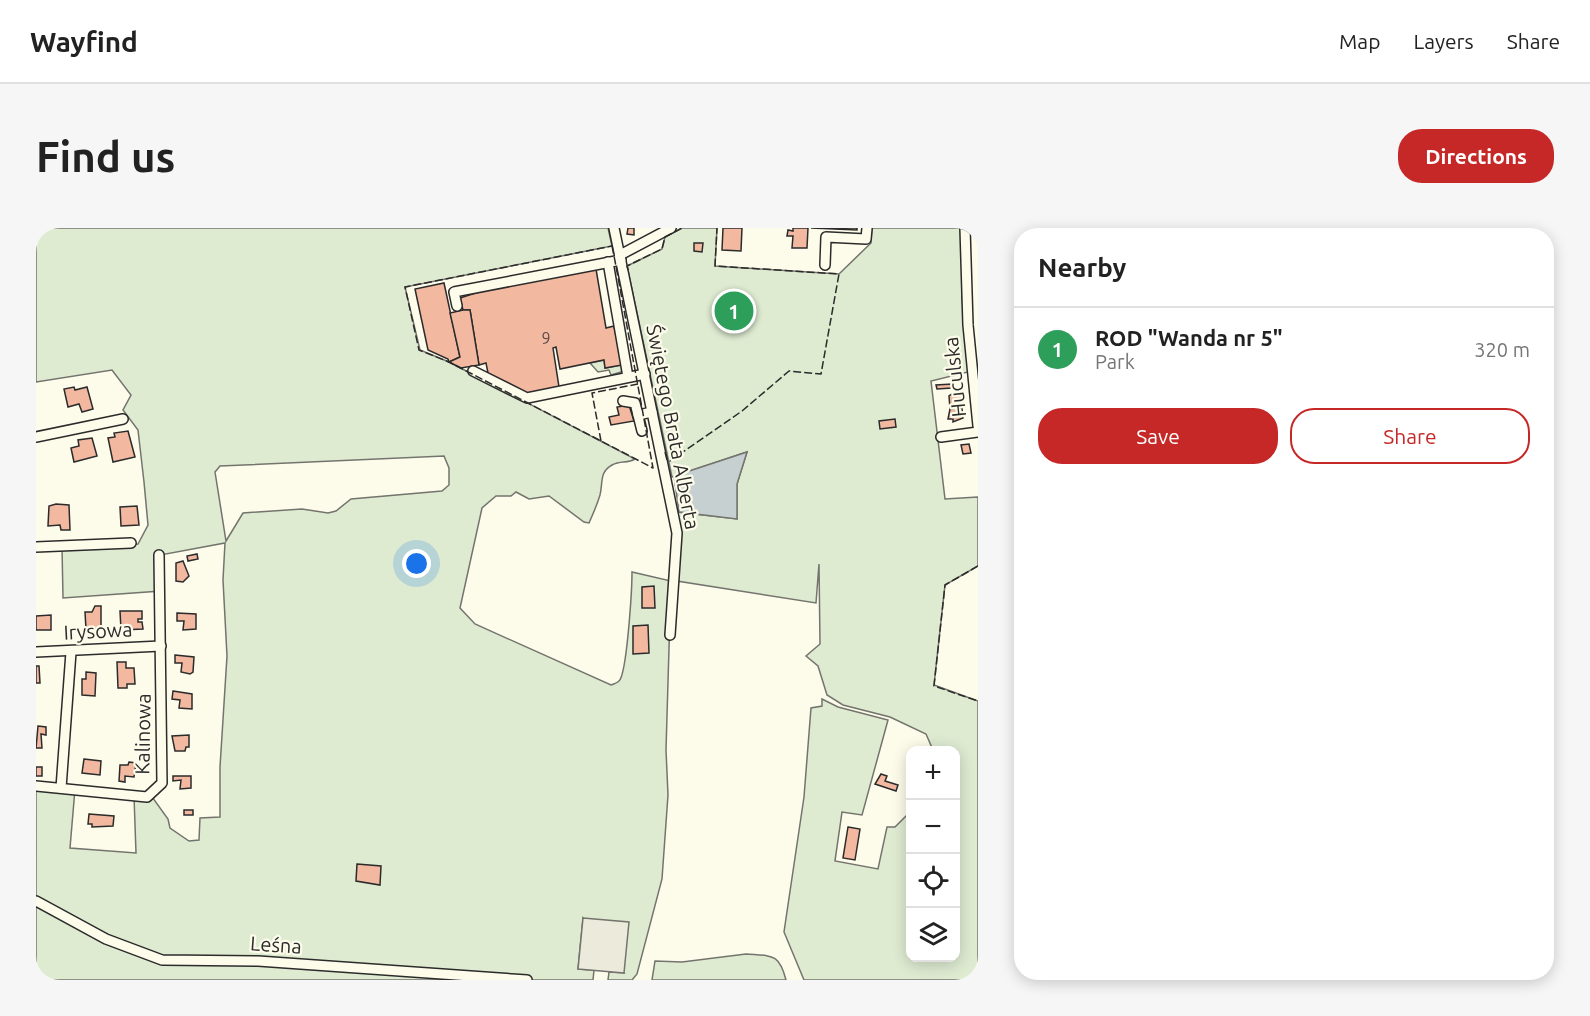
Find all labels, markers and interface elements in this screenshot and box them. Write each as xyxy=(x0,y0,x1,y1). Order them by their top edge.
text: Wayfind xyxy=(30,26,138,57)
text: Map xyxy=(1339,29,1380,53)
text: Layers xyxy=(1413,29,1474,53)
text: Share xyxy=(1507,29,1560,53)
button: Directions xyxy=(1398,129,1554,183)
text: Find us xyxy=(36,133,175,180)
text: Nearby xyxy=(1038,253,1126,282)
pin: 1 xyxy=(714,288,754,334)
street label: Świętego Brata Alberta xyxy=(642,322,705,531)
text: ROD "Wanda nr 5" xyxy=(1095,325,1283,350)
house number: 9 xyxy=(541,329,551,347)
street label: Huculska xyxy=(939,336,970,418)
text: 1 xyxy=(1052,338,1063,361)
text: 320 m xyxy=(1474,338,1530,361)
text: Park xyxy=(1095,350,1135,373)
button: Save xyxy=(1038,408,1278,464)
button: Share xyxy=(1290,408,1530,464)
your location xyxy=(402,549,431,578)
street label: Irysowa xyxy=(63,617,133,644)
street label: Kalinowa xyxy=(130,693,155,775)
map controls xyxy=(906,746,960,962)
button: + xyxy=(906,746,960,800)
button: − xyxy=(906,800,960,854)
button: locate xyxy=(906,854,960,908)
button: layers xyxy=(906,908,960,962)
street label: Leśna xyxy=(249,931,303,958)

